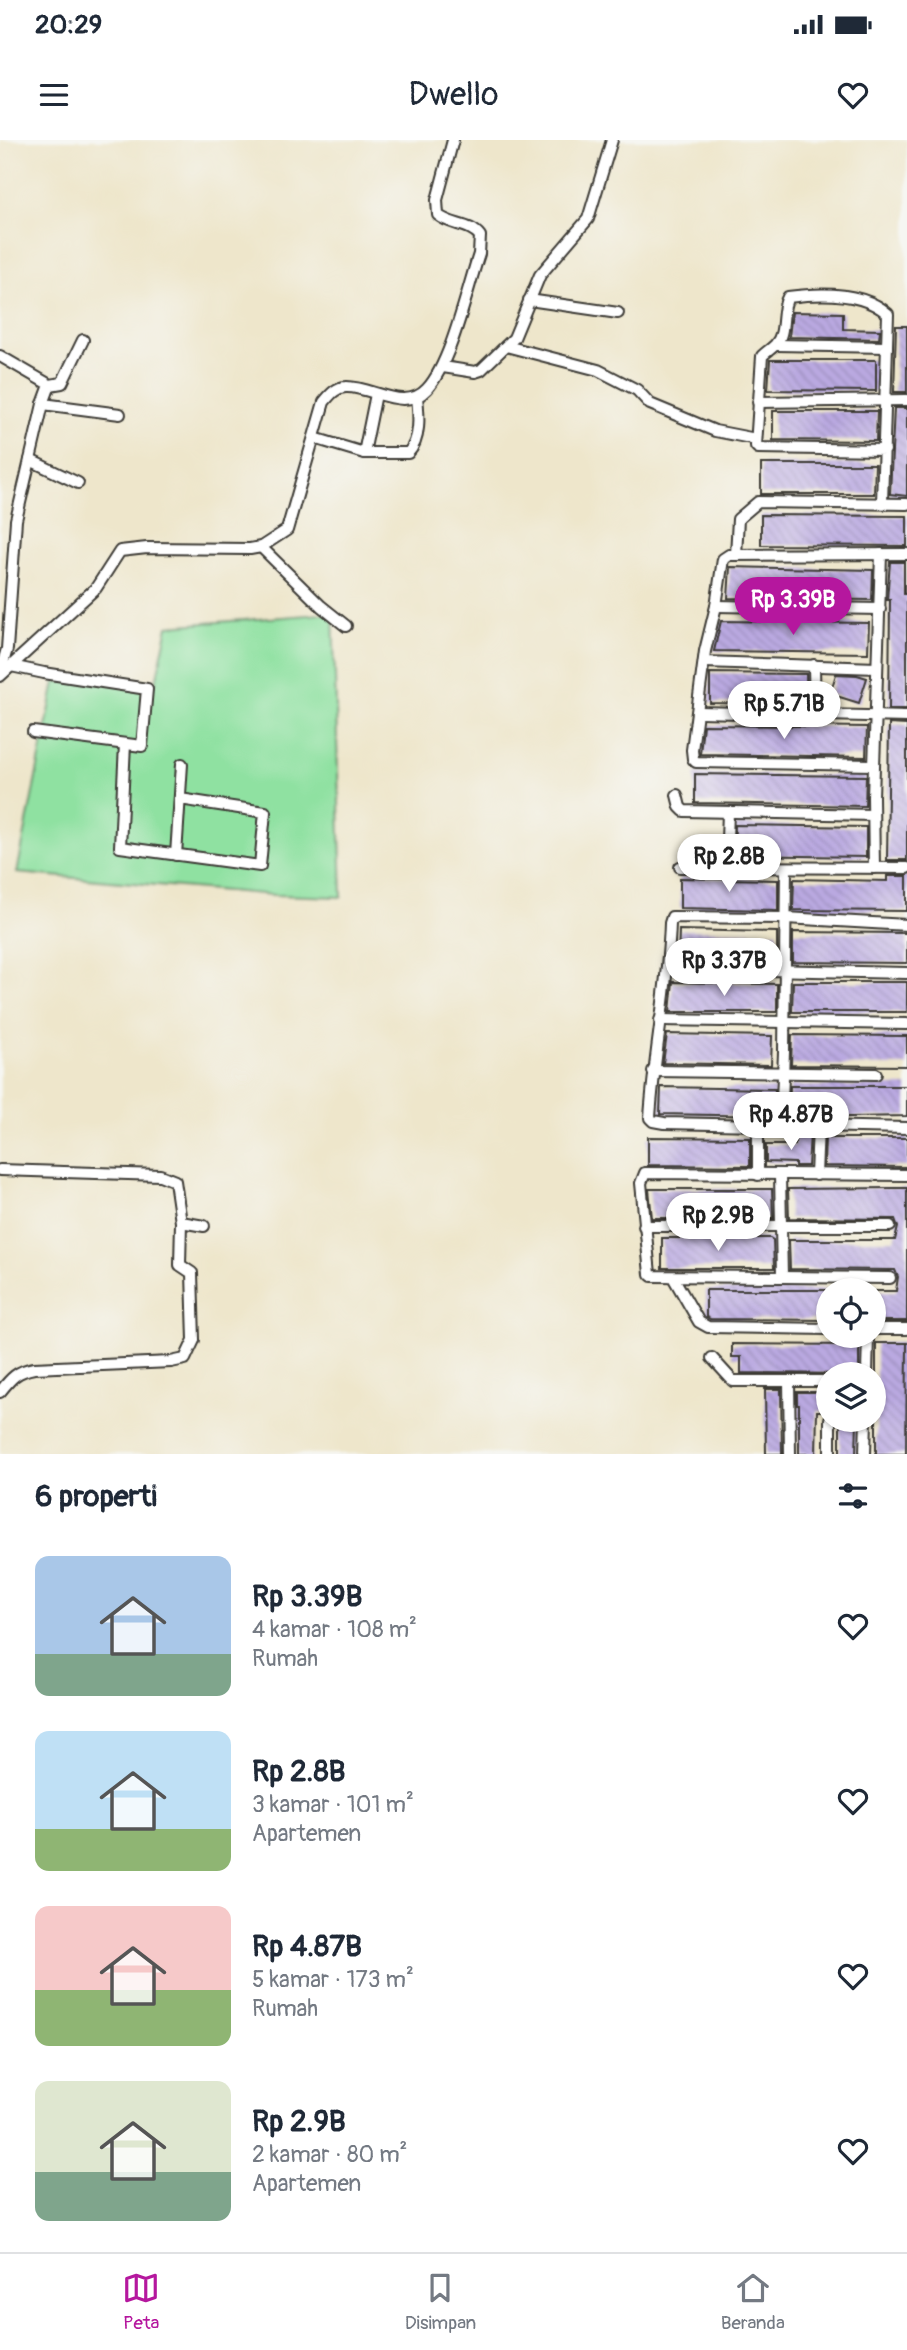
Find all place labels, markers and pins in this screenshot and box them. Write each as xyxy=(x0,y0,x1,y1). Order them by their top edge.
pin: Rp 3.39B xyxy=(721,578,865,637)
pin: Rp 5.71B xyxy=(712,682,856,741)
pin: Rp 2.8B xyxy=(664,834,794,894)
pin: Rp 3.37B xyxy=(652,938,796,998)
pin: Rp 4.87B xyxy=(719,1093,863,1152)
pin: Rp 2.9B xyxy=(653,1194,783,1253)

